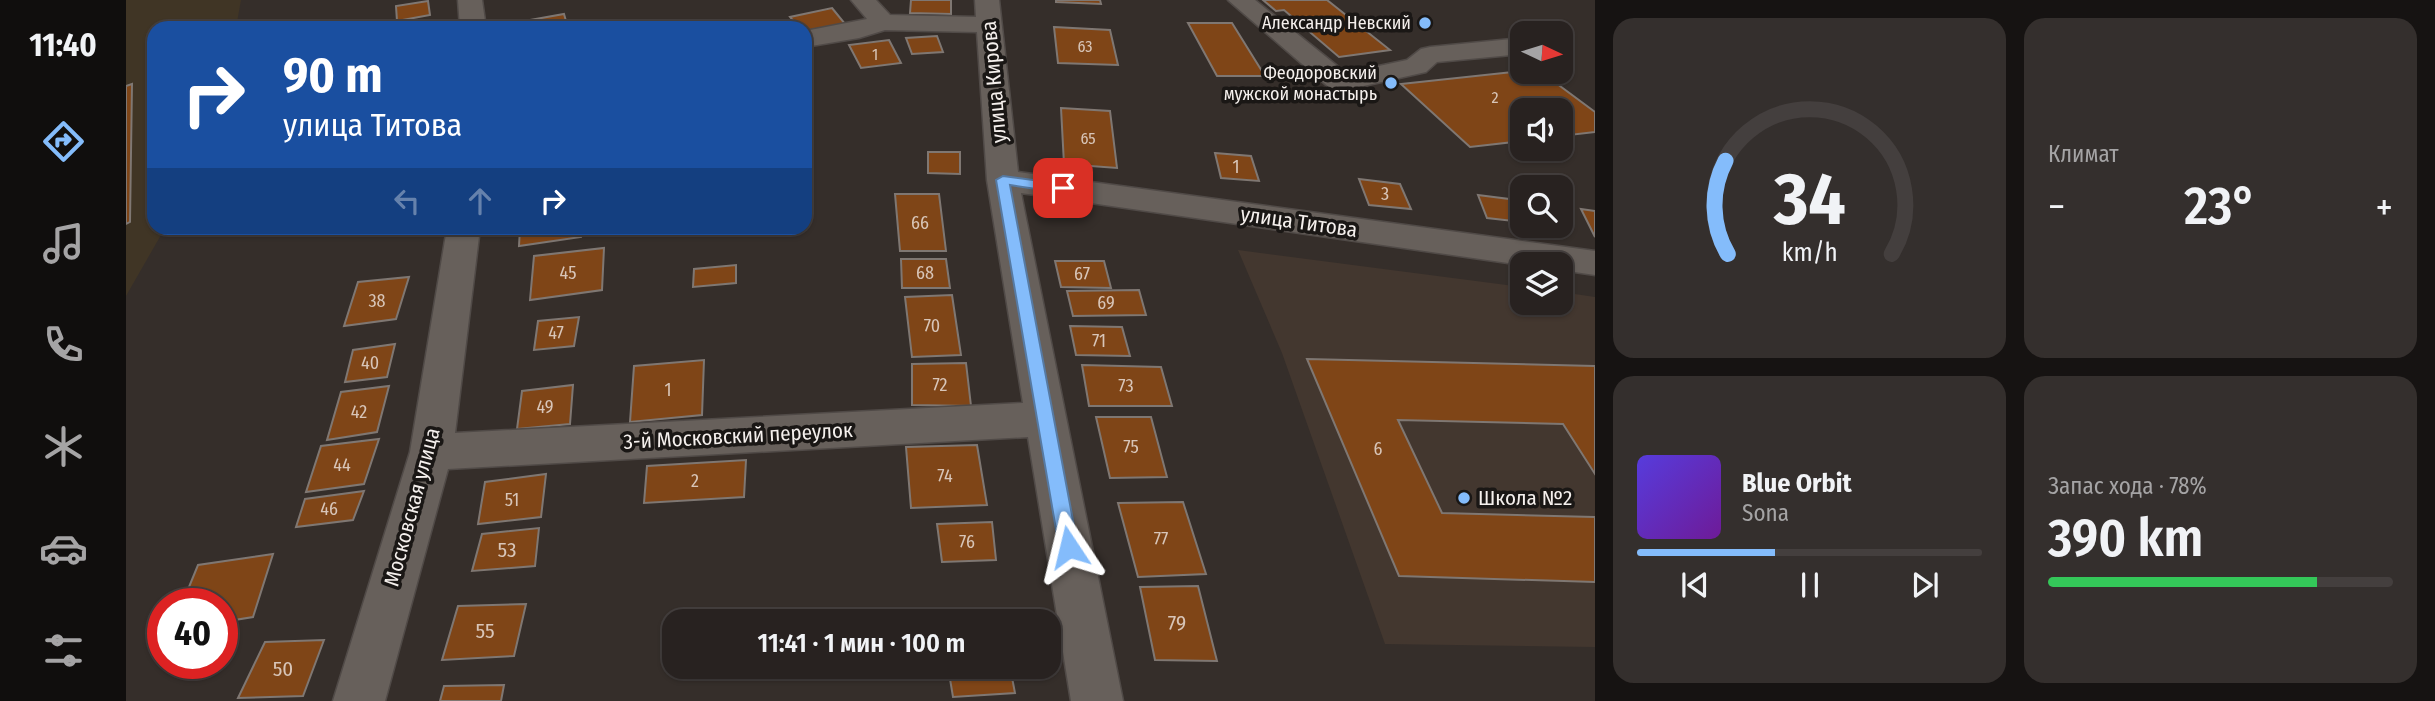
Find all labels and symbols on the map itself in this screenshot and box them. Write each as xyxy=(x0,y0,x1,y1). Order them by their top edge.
place label: Александр Невский xyxy=(1262,12,1411,34)
marker: Александр Невский xyxy=(1417,15,1433,31)
street label: улица Кирова xyxy=(976,20,1012,144)
north arrow xyxy=(1510,21,1573,84)
house number: 63 xyxy=(1077,37,1093,56)
house number: 1 xyxy=(872,45,878,64)
place label: Феодоровский мужской монастырь xyxy=(1224,62,1377,105)
marker: Феодоровский мужской монастырь xyxy=(1383,75,1399,91)
house number: 2 xyxy=(1491,88,1499,107)
house number: 65 xyxy=(1080,129,1096,148)
house number: 1 xyxy=(1232,156,1240,178)
pin xyxy=(1033,158,1093,218)
house number: 3 xyxy=(1381,183,1389,205)
street label: улица Титова xyxy=(1239,201,1359,243)
house number: 66 xyxy=(911,212,929,234)
house number: 45 xyxy=(560,262,576,284)
house number: 68 xyxy=(916,262,934,284)
house number: 67 xyxy=(1074,263,1090,285)
house number: 38 xyxy=(368,290,386,312)
house number: 69 xyxy=(1097,292,1115,314)
house number: 70 xyxy=(924,315,940,337)
house number: 47 xyxy=(548,322,564,344)
house number: 71 xyxy=(1092,330,1106,352)
house number: 40 xyxy=(361,352,379,374)
house number: 72 xyxy=(932,374,948,396)
house number: 73 xyxy=(1118,375,1134,397)
house number: 1 xyxy=(664,379,672,401)
house number: 49 xyxy=(536,396,554,418)
house number: 42 xyxy=(351,401,367,423)
street label: 3-й Московский переулок xyxy=(623,417,854,455)
street label: Московская улица xyxy=(378,425,446,589)
house number: 75 xyxy=(1123,436,1139,458)
house number: 6 xyxy=(1374,438,1383,460)
house number: 44 xyxy=(333,454,351,476)
house number: 74 xyxy=(937,465,953,487)
house number: 2 xyxy=(691,470,699,492)
place label: Школа №2 xyxy=(1478,485,1572,511)
house number: 51 xyxy=(505,489,519,511)
marker: Школа №2 xyxy=(1456,490,1472,506)
house number: 46 xyxy=(320,498,338,520)
position arrow xyxy=(1032,510,1106,584)
house number: 77 xyxy=(1154,528,1168,550)
house number: 76 xyxy=(959,531,975,553)
house number: 53 xyxy=(498,537,516,563)
speed limit sign: 40 xyxy=(147,588,238,679)
house number: 79 xyxy=(1168,610,1186,636)
house number: 55 xyxy=(475,618,495,644)
house number: 50 xyxy=(273,656,293,682)

